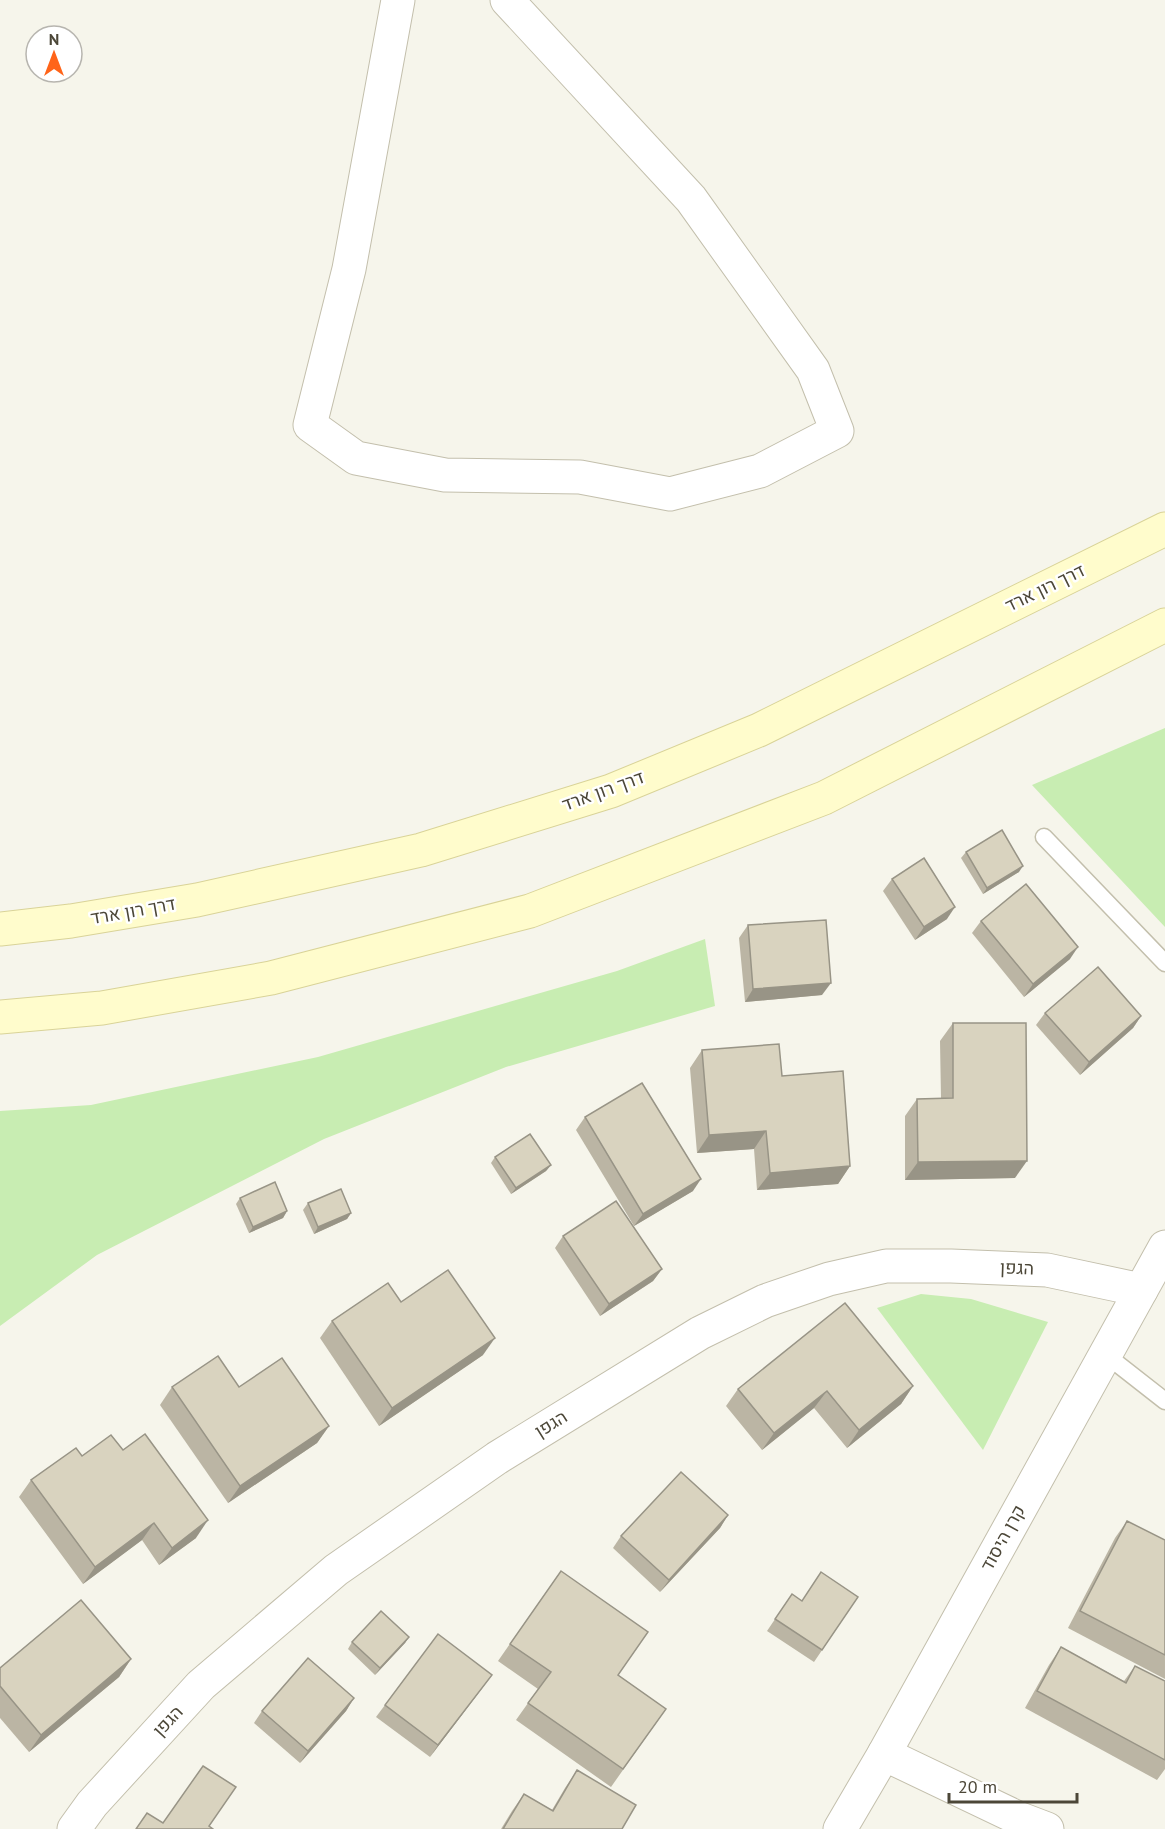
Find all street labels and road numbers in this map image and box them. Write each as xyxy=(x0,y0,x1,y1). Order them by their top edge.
street label: דרך רון ארד xyxy=(1001,558,1088,617)
street label: דרך רון ארד xyxy=(559,765,647,816)
street label: דרך רון ארד xyxy=(89,892,177,929)
street label: הגפן xyxy=(1000,1255,1034,1280)
street label: הגפן xyxy=(530,1405,571,1442)
street label: קרן היסוד xyxy=(975,1501,1030,1575)
street label: הגפן xyxy=(148,1700,188,1741)

